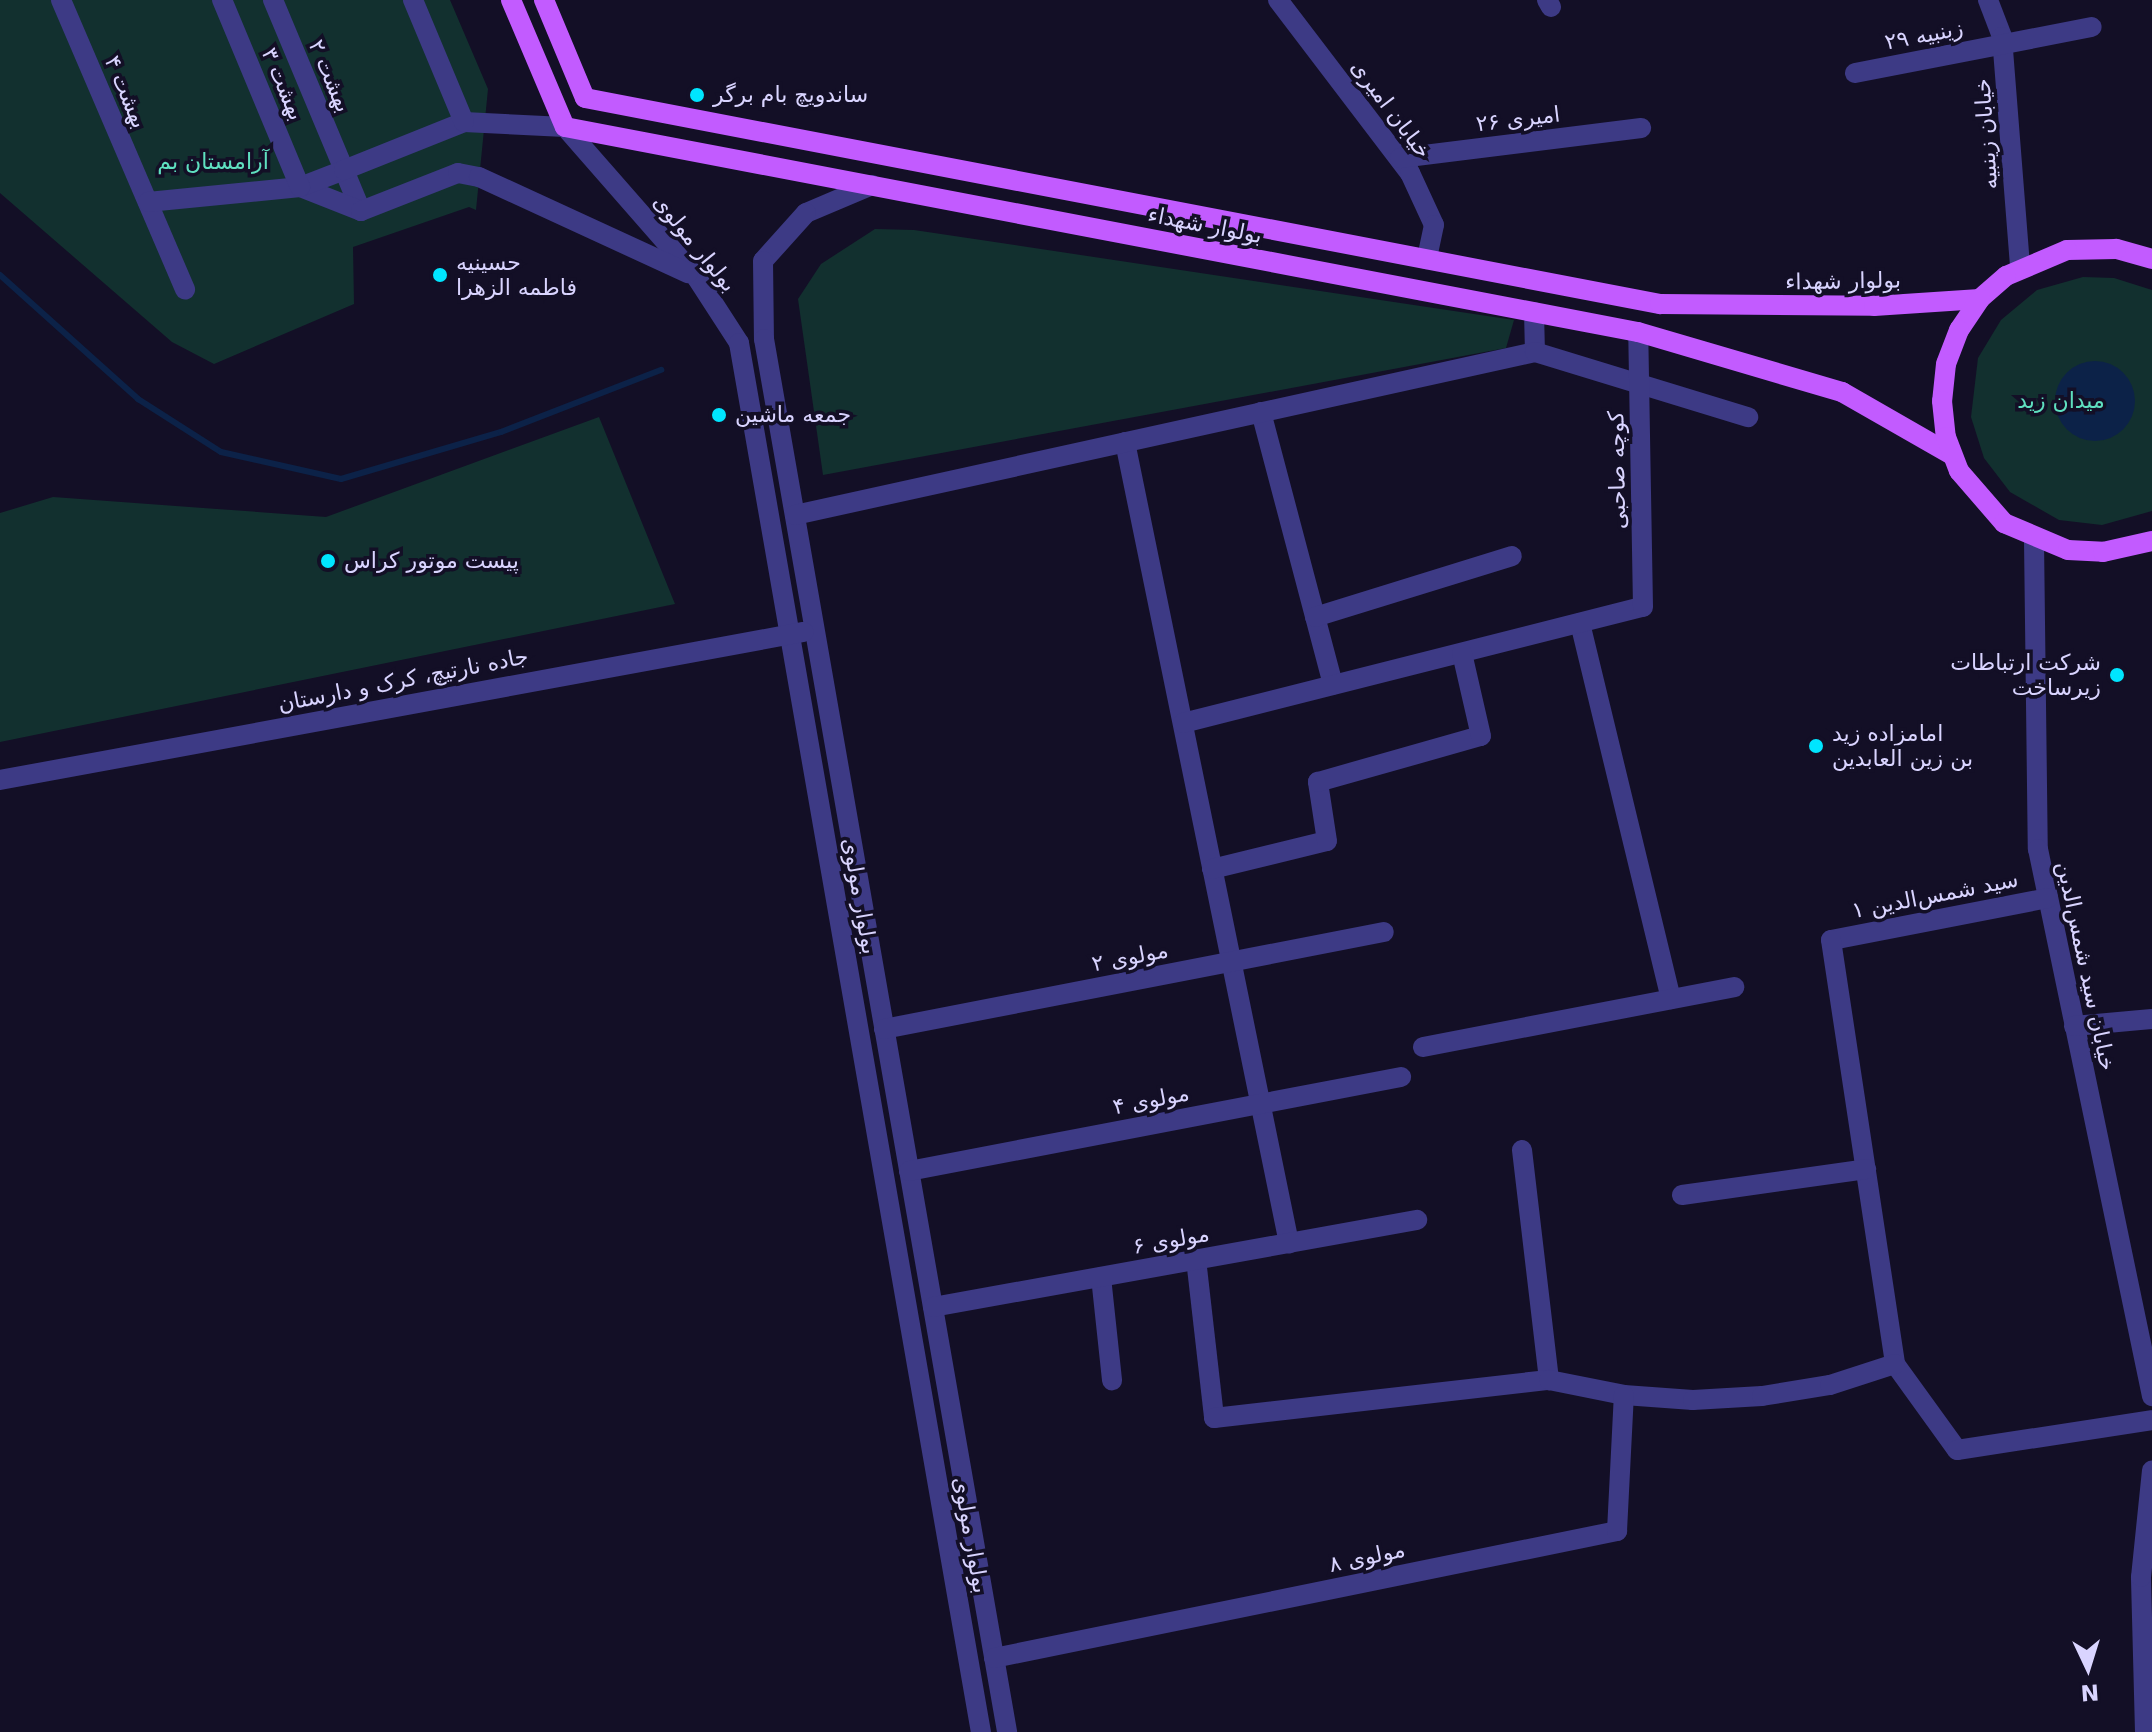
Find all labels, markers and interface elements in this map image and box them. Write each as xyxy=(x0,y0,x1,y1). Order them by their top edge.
street label: زینبیه ۲۹ xyxy=(1883,14,1965,56)
street label: بهشت ۲ xyxy=(303,36,357,116)
street label: بهشت ۳ xyxy=(256,44,310,124)
street label: بهشت ۴ xyxy=(99,52,153,132)
street label: خیابان امیری xyxy=(1345,54,1437,164)
street label: خیابان زینبیه xyxy=(1969,78,2003,190)
place label: ساندویچ بام برگر xyxy=(713,82,868,108)
marker: ساندویچ بام برگر xyxy=(688,86,706,104)
street label: امیری ۲۶ xyxy=(1474,101,1562,137)
park label: آرامستان بم xyxy=(157,149,269,175)
street label: بولوار مولوی xyxy=(648,189,742,297)
street label: بولوار شهداء xyxy=(1146,201,1264,249)
place label: حسینیه فاطمه الزهرا xyxy=(456,249,577,300)
marker: حسینیه فاطمه الزهرا xyxy=(431,266,449,284)
street label: بولوار شهداء xyxy=(1785,267,1901,295)
park label: میدان زید xyxy=(2017,388,2105,414)
place label: جمعه ماشین xyxy=(735,402,851,428)
marker: جمعه ماشین xyxy=(710,406,728,424)
street label: کوچه صاحبی xyxy=(1603,411,1631,529)
place label: پیست موتور کراس xyxy=(344,548,519,574)
marker: پیست موتور کراس xyxy=(319,552,337,570)
street label: جاده نارتیچ، کرک و دارستان xyxy=(276,643,530,717)
place label: شرکت ارتباطات زیرساخت xyxy=(1950,649,2101,700)
marker: شرکت ارتباطات زیرساخت xyxy=(2108,666,2126,684)
place label: امامزاده زید بن زین العابدین xyxy=(1832,720,1973,772)
marker: امامزاده زید بن زین العابدین xyxy=(1807,737,1825,755)
street label: بولوار مولوی xyxy=(837,836,883,956)
street label: خیابان سید شمس‌الدین xyxy=(2051,859,2121,1073)
street label: سید شمس‌الدین ۱ xyxy=(1850,866,2020,924)
street label: مولوی ۲ xyxy=(1090,937,1170,977)
street label: مولوی ۴ xyxy=(1111,1080,1191,1120)
street label: مولوی ۶ xyxy=(1131,1220,1211,1260)
street label: بولوار مولوی xyxy=(948,1475,994,1595)
street label: مولوی ۸ xyxy=(1326,1536,1408,1578)
north arrow xyxy=(2048,1628,2128,1708)
text: N xyxy=(2080,1679,2100,1706)

